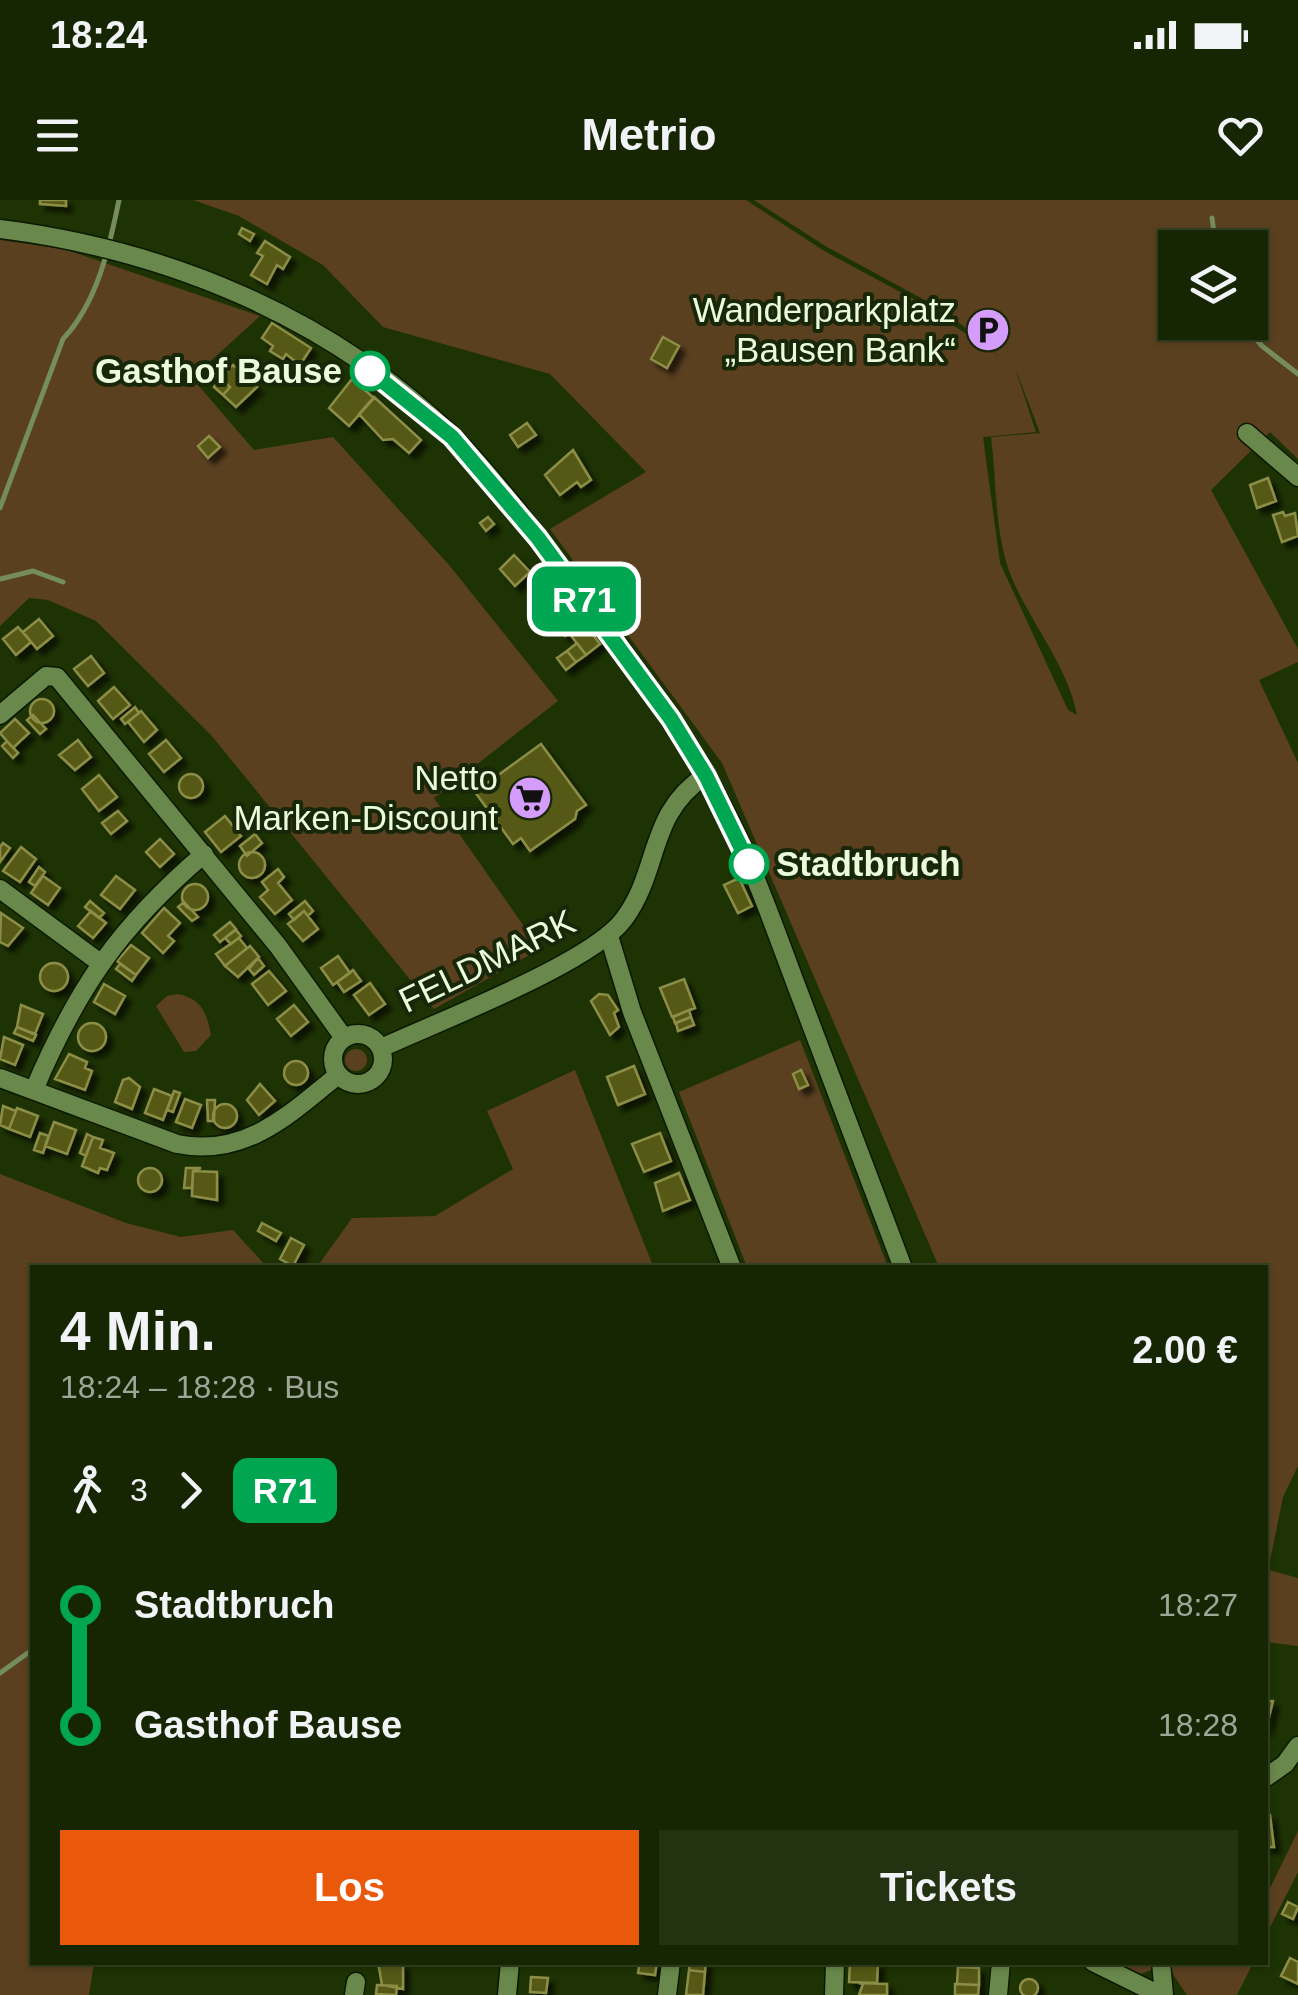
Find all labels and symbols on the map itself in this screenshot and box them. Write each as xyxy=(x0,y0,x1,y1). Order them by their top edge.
place label: Wanderparkplatz „Bausen Bank“ xyxy=(693,290,956,369)
parking icon: Wanderparkplatz „Bausen Bank“ xyxy=(965,307,1011,353)
place label: Gasthof Bause xyxy=(95,351,342,390)
marker: Gasthof Bause xyxy=(351,352,389,390)
line badge: R71 xyxy=(526,566,642,632)
place label: Netto Marken-Discount xyxy=(233,758,498,837)
supermarket icon: Netto Marken-Discount xyxy=(507,775,553,821)
place label: Stadtbruch xyxy=(776,844,961,883)
marker: Stadtbruch xyxy=(730,845,768,883)
street label: FELDMARK xyxy=(393,901,581,1020)

